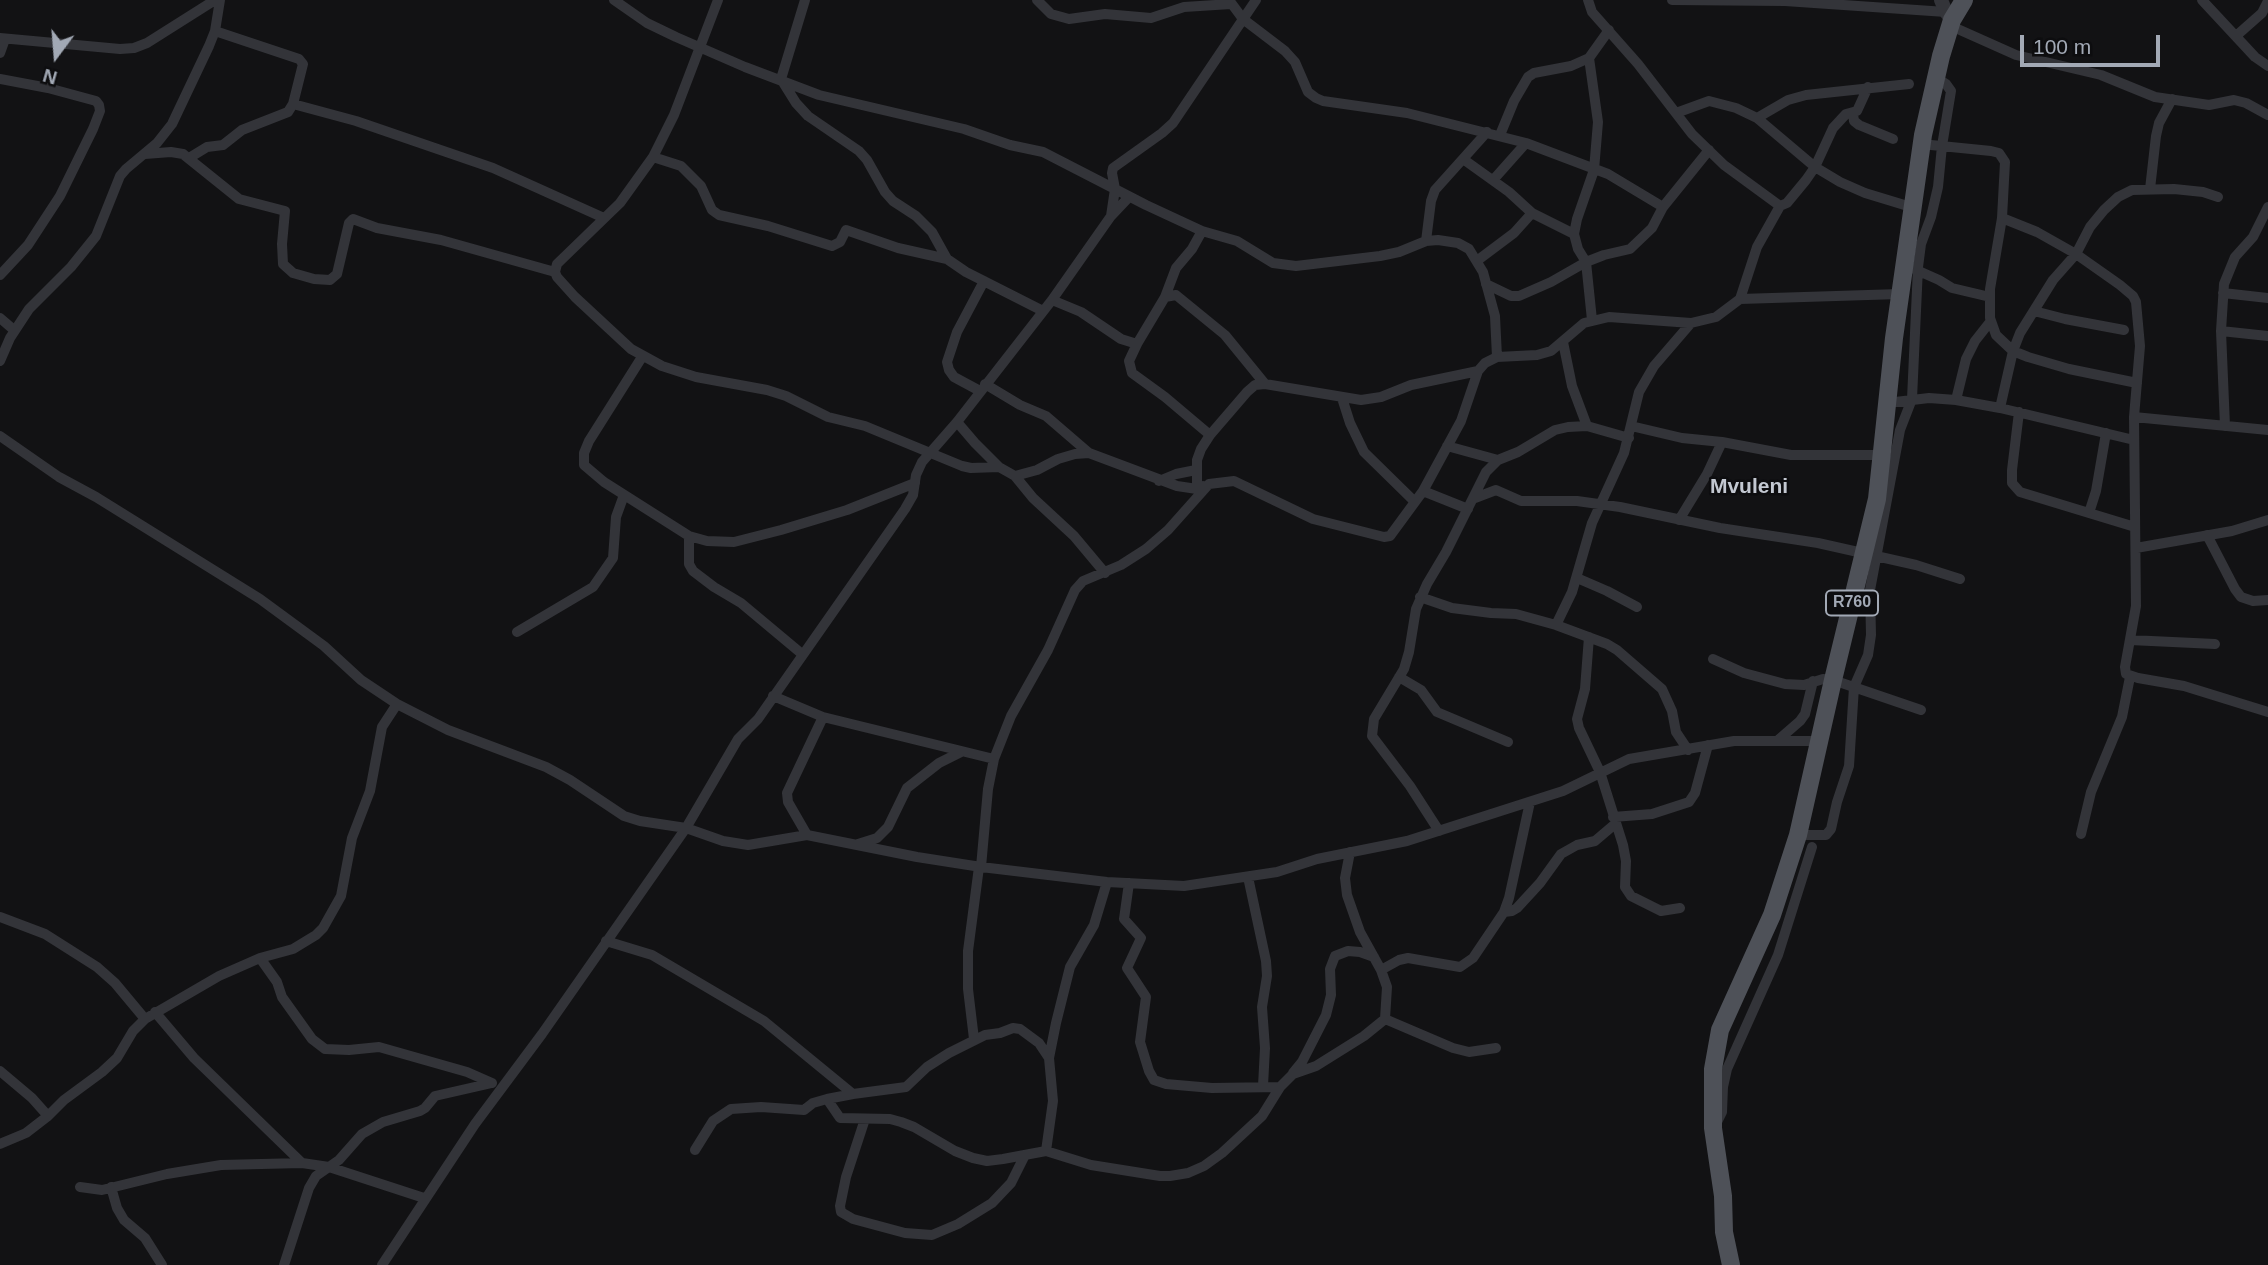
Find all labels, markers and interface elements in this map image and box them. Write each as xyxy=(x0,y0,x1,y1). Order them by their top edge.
north arrow xyxy=(21,21,91,91)
scale bar xyxy=(2023,21,2163,65)
text: 100 m xyxy=(2033,35,2091,58)
text: N xyxy=(41,65,60,89)
district label: Mvuleni xyxy=(1710,474,1788,500)
road number: R760 xyxy=(1826,590,1878,616)

